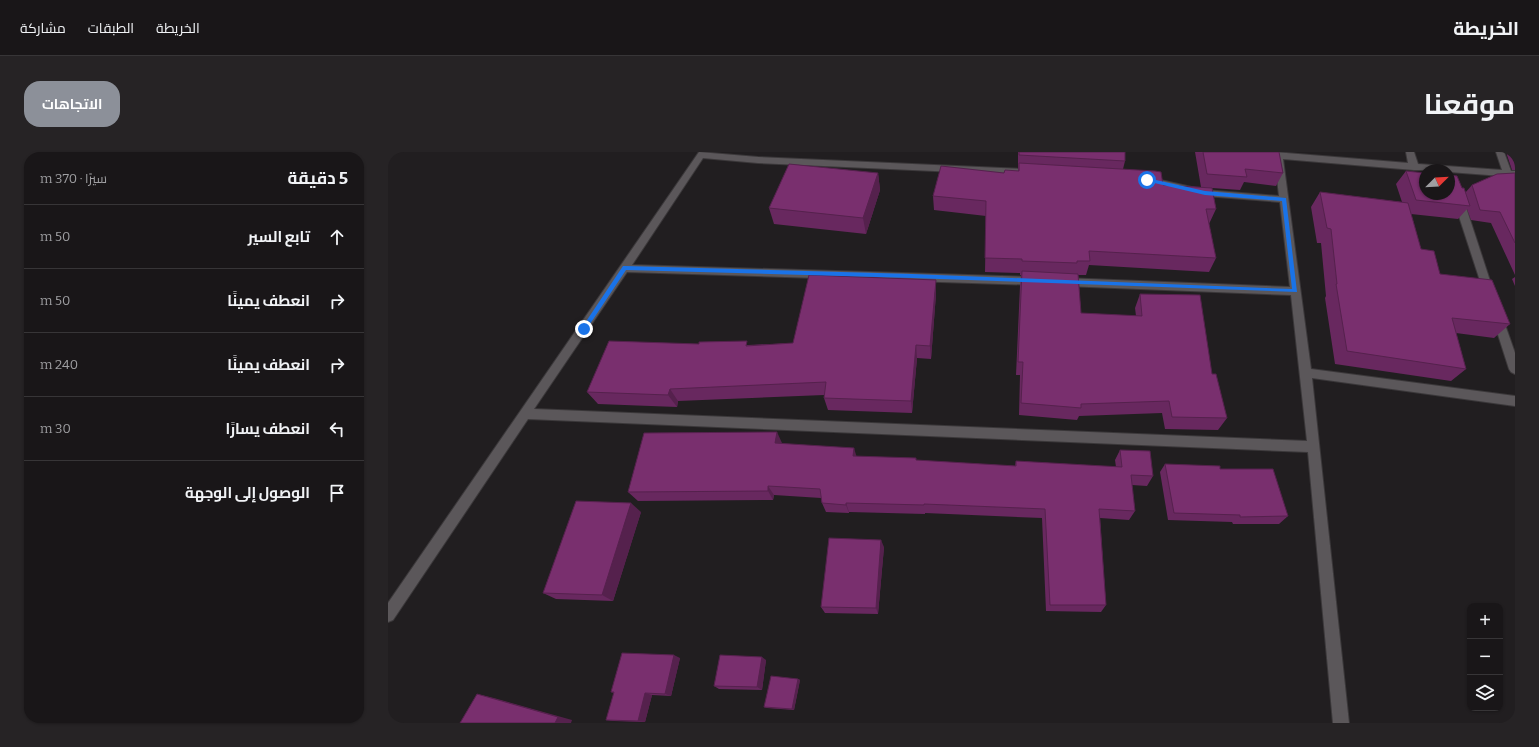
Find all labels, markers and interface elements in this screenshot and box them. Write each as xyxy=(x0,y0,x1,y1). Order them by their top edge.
text: الخريطة xyxy=(1453,17,1519,40)
text: مشاركة xyxy=(20,20,66,37)
text: الطبقات xyxy=(88,20,134,37)
text: الخريطة xyxy=(156,20,200,37)
button: الاتجاهات xyxy=(24,81,120,127)
text: موقعنا xyxy=(1424,88,1515,121)
north arrow xyxy=(1419,164,1455,200)
text: 5 دقيقة xyxy=(288,168,348,189)
text: سيرًا · 370 m xyxy=(40,171,107,186)
route start xyxy=(1138,171,1156,189)
icon: ahead xyxy=(326,226,348,248)
text: تابع السير xyxy=(248,228,310,246)
text: 50 m xyxy=(40,229,70,244)
icon: right xyxy=(326,290,348,312)
text: انعطف يمينًا xyxy=(227,292,310,310)
text: 50 m xyxy=(40,293,70,308)
route end xyxy=(575,320,593,338)
icon: right xyxy=(326,354,348,376)
text: انعطف يمينًا xyxy=(227,356,310,374)
text: 240 m xyxy=(40,357,78,372)
icon: left xyxy=(326,418,348,440)
text: انعطف يسارًا xyxy=(225,420,310,438)
text: 30 m xyxy=(40,421,71,436)
icon: arrive xyxy=(326,482,348,504)
text: الوصول إلى الوجهة xyxy=(185,484,310,502)
map controls xyxy=(1467,603,1503,711)
button: + xyxy=(1467,603,1503,639)
button: − xyxy=(1467,639,1503,675)
button: layers xyxy=(1467,675,1503,711)

